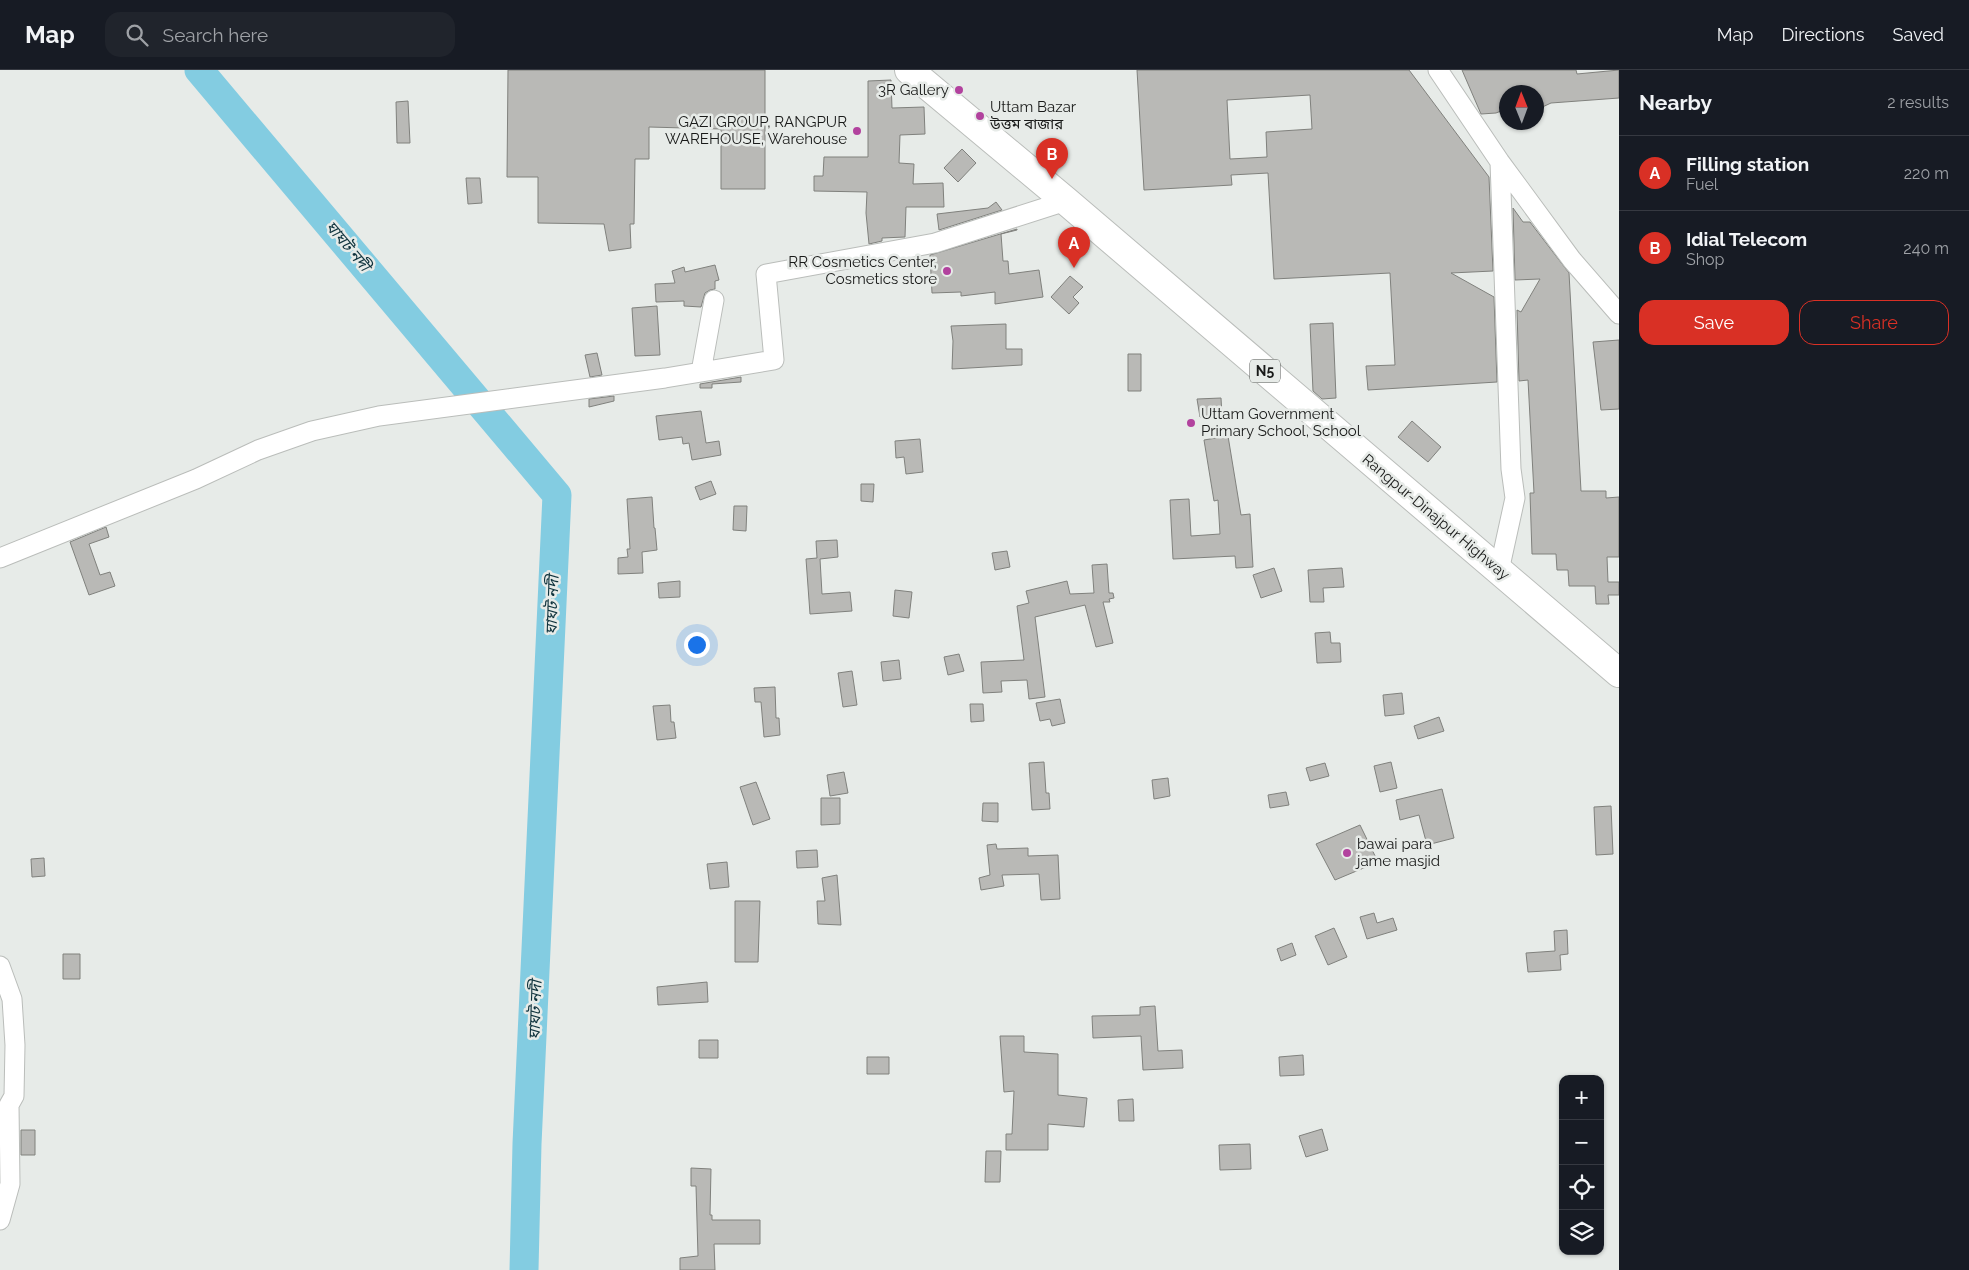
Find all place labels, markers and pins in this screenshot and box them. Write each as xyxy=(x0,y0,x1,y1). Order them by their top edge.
place label: 3R Gallery xyxy=(878,81,949,99)
marker: 3R Gallery xyxy=(953,84,965,96)
place label: Uttam Bazar উত্তম বাজার xyxy=(989,98,1077,133)
marker: Uttam Bazar উত্তম বাজার xyxy=(974,110,986,122)
place label: GAZI GROUP, RANGPUR WAREHOUSE, Warehouse xyxy=(665,113,847,148)
marker: GAZI GROUP, RANGPUR WAREHOUSE, Warehouse xyxy=(851,125,863,137)
pin: B xyxy=(1036,138,1068,179)
pin: A xyxy=(1058,227,1090,268)
place label: RR Cosmetics Center, Cosmetics store xyxy=(788,253,937,288)
marker: RR Cosmetics Center, Cosmetics store xyxy=(941,265,953,277)
place label: Uttam Government Primary School, School xyxy=(1201,405,1362,440)
marker: Uttam Government Primary School, School xyxy=(1185,417,1197,429)
place label: bawai para jame masjid xyxy=(1355,835,1440,870)
marker: bawai para jame masjid xyxy=(1341,847,1353,859)

